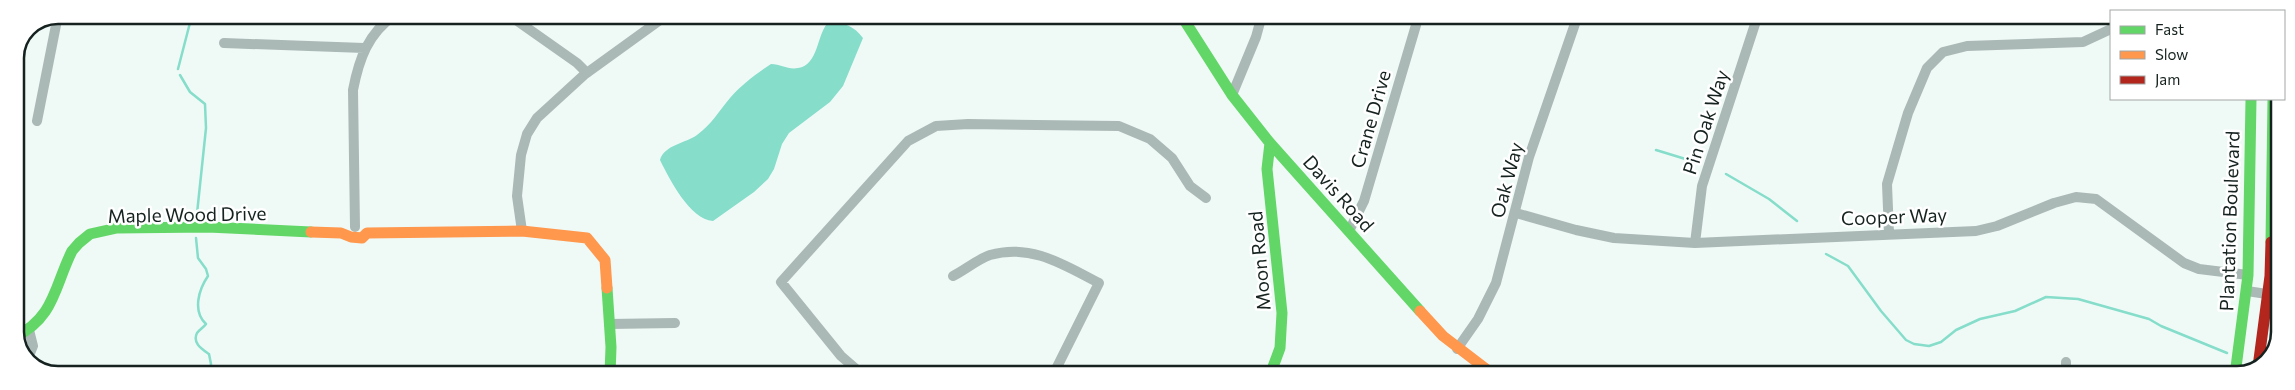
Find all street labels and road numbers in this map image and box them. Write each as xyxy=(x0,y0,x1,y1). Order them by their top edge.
street label: Crane Drive xyxy=(1345,67,1395,171)
street label: Pin Oak Way xyxy=(1677,67,1733,177)
street label: Plantation Boulevard xyxy=(2214,130,2244,312)
street label: Oak Way xyxy=(1485,140,1527,220)
street label: Davis Road xyxy=(1299,150,1379,236)
street label: Maple Wood Drive xyxy=(107,201,267,227)
street label: Cooper Way xyxy=(1841,203,1948,229)
street label: Moon Road xyxy=(1243,210,1275,312)

